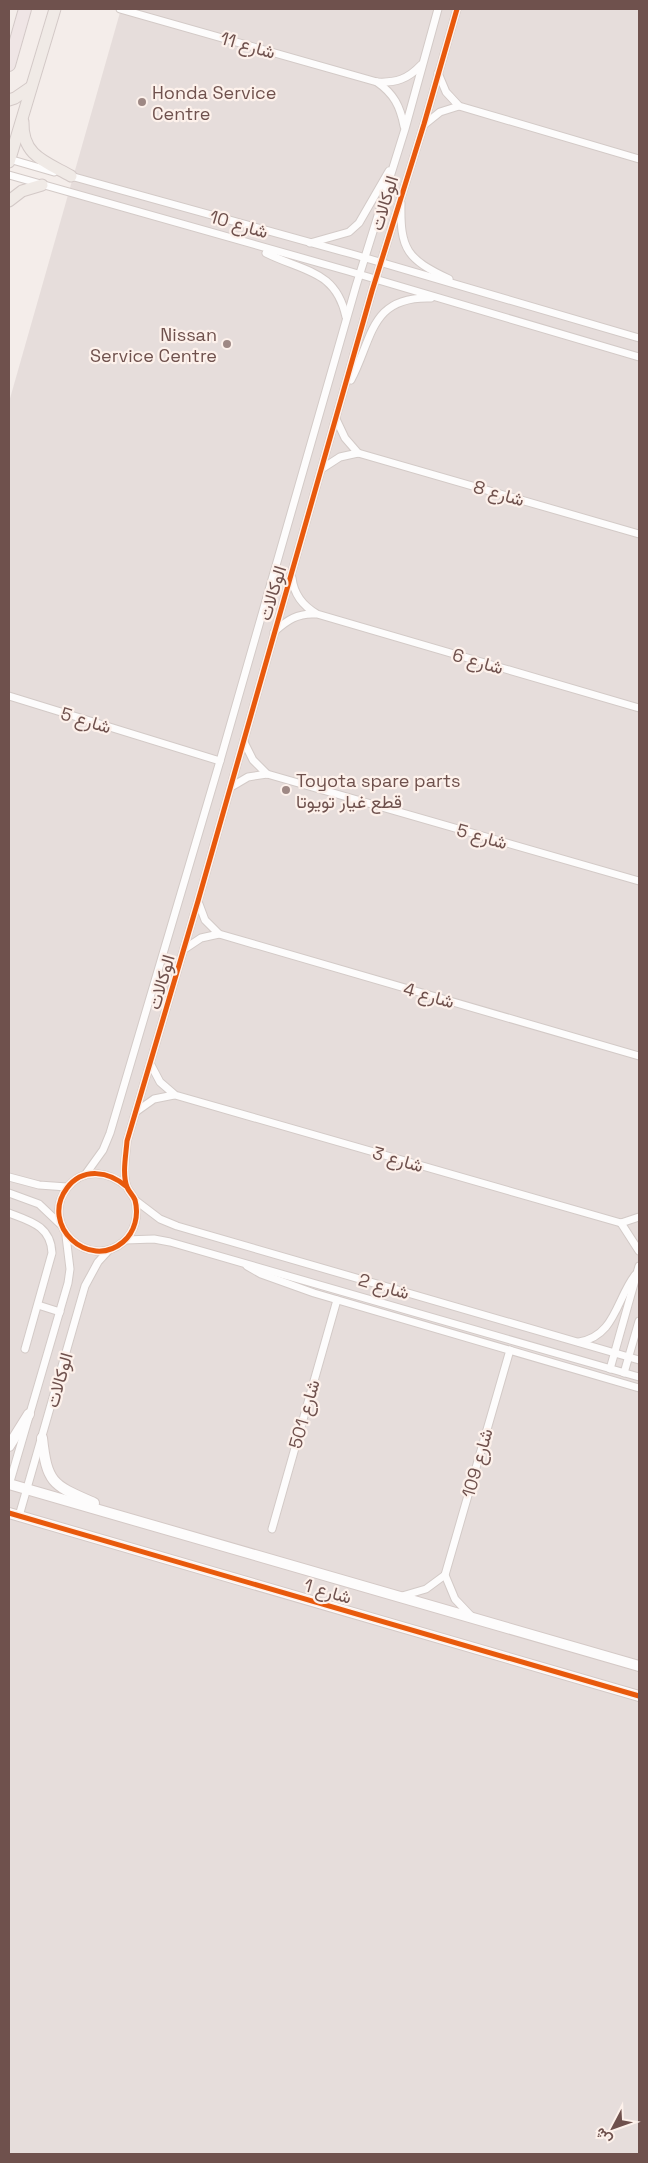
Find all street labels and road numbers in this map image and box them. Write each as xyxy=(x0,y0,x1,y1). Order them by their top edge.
street label: شارع 11 xyxy=(218,26,278,65)
street label: الوكالات xyxy=(365,173,403,233)
street label: شارع 10 xyxy=(207,205,271,244)
street label: شارع 8 xyxy=(471,475,527,512)
street label: الوكالات xyxy=(253,563,291,623)
street label: شارع 6 xyxy=(450,643,506,680)
street label: شارع 5 xyxy=(58,701,114,740)
street label: شارع 5 xyxy=(454,818,510,855)
street label: الوكالات xyxy=(142,952,180,1012)
street label: شارع 4 xyxy=(401,977,457,1014)
street label: شارع 3 xyxy=(370,1141,426,1178)
street label: شارع 2 xyxy=(356,1268,412,1305)
street label: الوكالات xyxy=(40,1350,78,1410)
street label: شارع 501 xyxy=(283,1377,326,1451)
street label: شارع 109 xyxy=(456,1426,499,1501)
street label: شارع 1 xyxy=(301,1573,354,1610)

